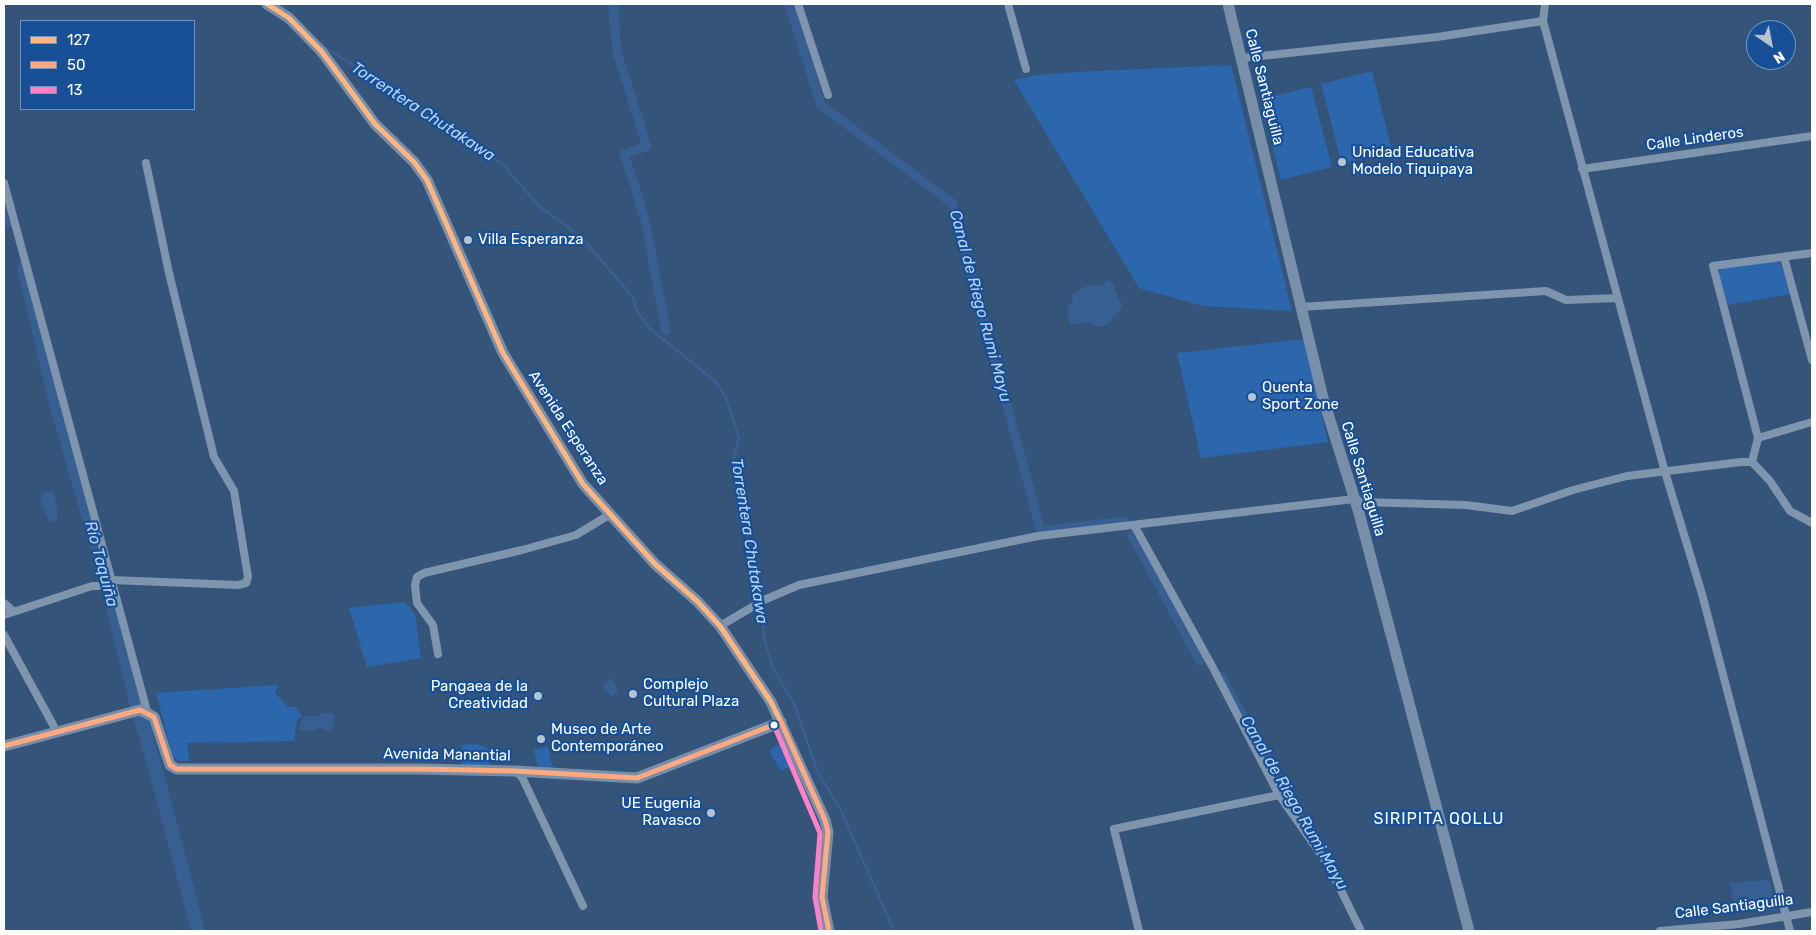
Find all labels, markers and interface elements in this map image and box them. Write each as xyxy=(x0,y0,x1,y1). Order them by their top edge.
legend xyxy=(20,20,195,110)
north arrow xyxy=(1746,20,1796,70)
street label: Calle Santiaguilla xyxy=(1241,27,1287,147)
text: 127 xyxy=(67,31,90,49)
text: N xyxy=(1770,47,1788,67)
text: 50 xyxy=(67,56,85,74)
water label: Torrentera Chutakawa xyxy=(348,58,498,166)
text: 13 xyxy=(67,81,82,99)
street label: Calle Linderos xyxy=(1645,123,1745,155)
place label: Unidad Educativa Modelo Tiquipaya xyxy=(1352,144,1474,179)
marker: Unidad Educativa Modelo Tiquipaya xyxy=(1336,156,1348,168)
water label: Canal de Riego Rumi Mayu xyxy=(945,208,1015,404)
place label: Villa Esperanza xyxy=(478,231,584,249)
marker: Villa Esperanza xyxy=(462,234,474,246)
street label: Avenida Esperanza xyxy=(524,368,612,488)
place label: Quenta Sport Zone xyxy=(1262,379,1339,414)
marker: Quenta Sport Zone xyxy=(1246,391,1258,403)
street label: Calle Santiaguilla xyxy=(1337,419,1389,539)
water label: Torrentera Chutakawa xyxy=(726,457,772,625)
water label: Río Taquiña xyxy=(80,519,122,609)
place label: Complejo Cultural Plaza xyxy=(643,676,739,711)
place label: Pangaea de la Creatividad xyxy=(431,678,528,713)
marker: Complejo Cultural Plaza xyxy=(627,688,639,700)
marker: Pangaea de la Creatividad xyxy=(532,690,544,702)
water label: Canal de Riego Rumi Mayu xyxy=(1236,712,1352,894)
unlabelled marker xyxy=(769,720,779,730)
place label: Museo de Arte Contemporáneo xyxy=(551,721,664,756)
marker: Museo de Arte Contemporáneo xyxy=(535,733,547,745)
street label: Avenida Manantial xyxy=(383,745,511,765)
place label: UE Eugenia Ravasco xyxy=(621,795,701,830)
marker: UE Eugenia Ravasco xyxy=(705,807,717,819)
district label: SIRIPITA QOLLU xyxy=(1372,809,1506,829)
street label: Calle Santiaguilla xyxy=(1674,891,1794,923)

